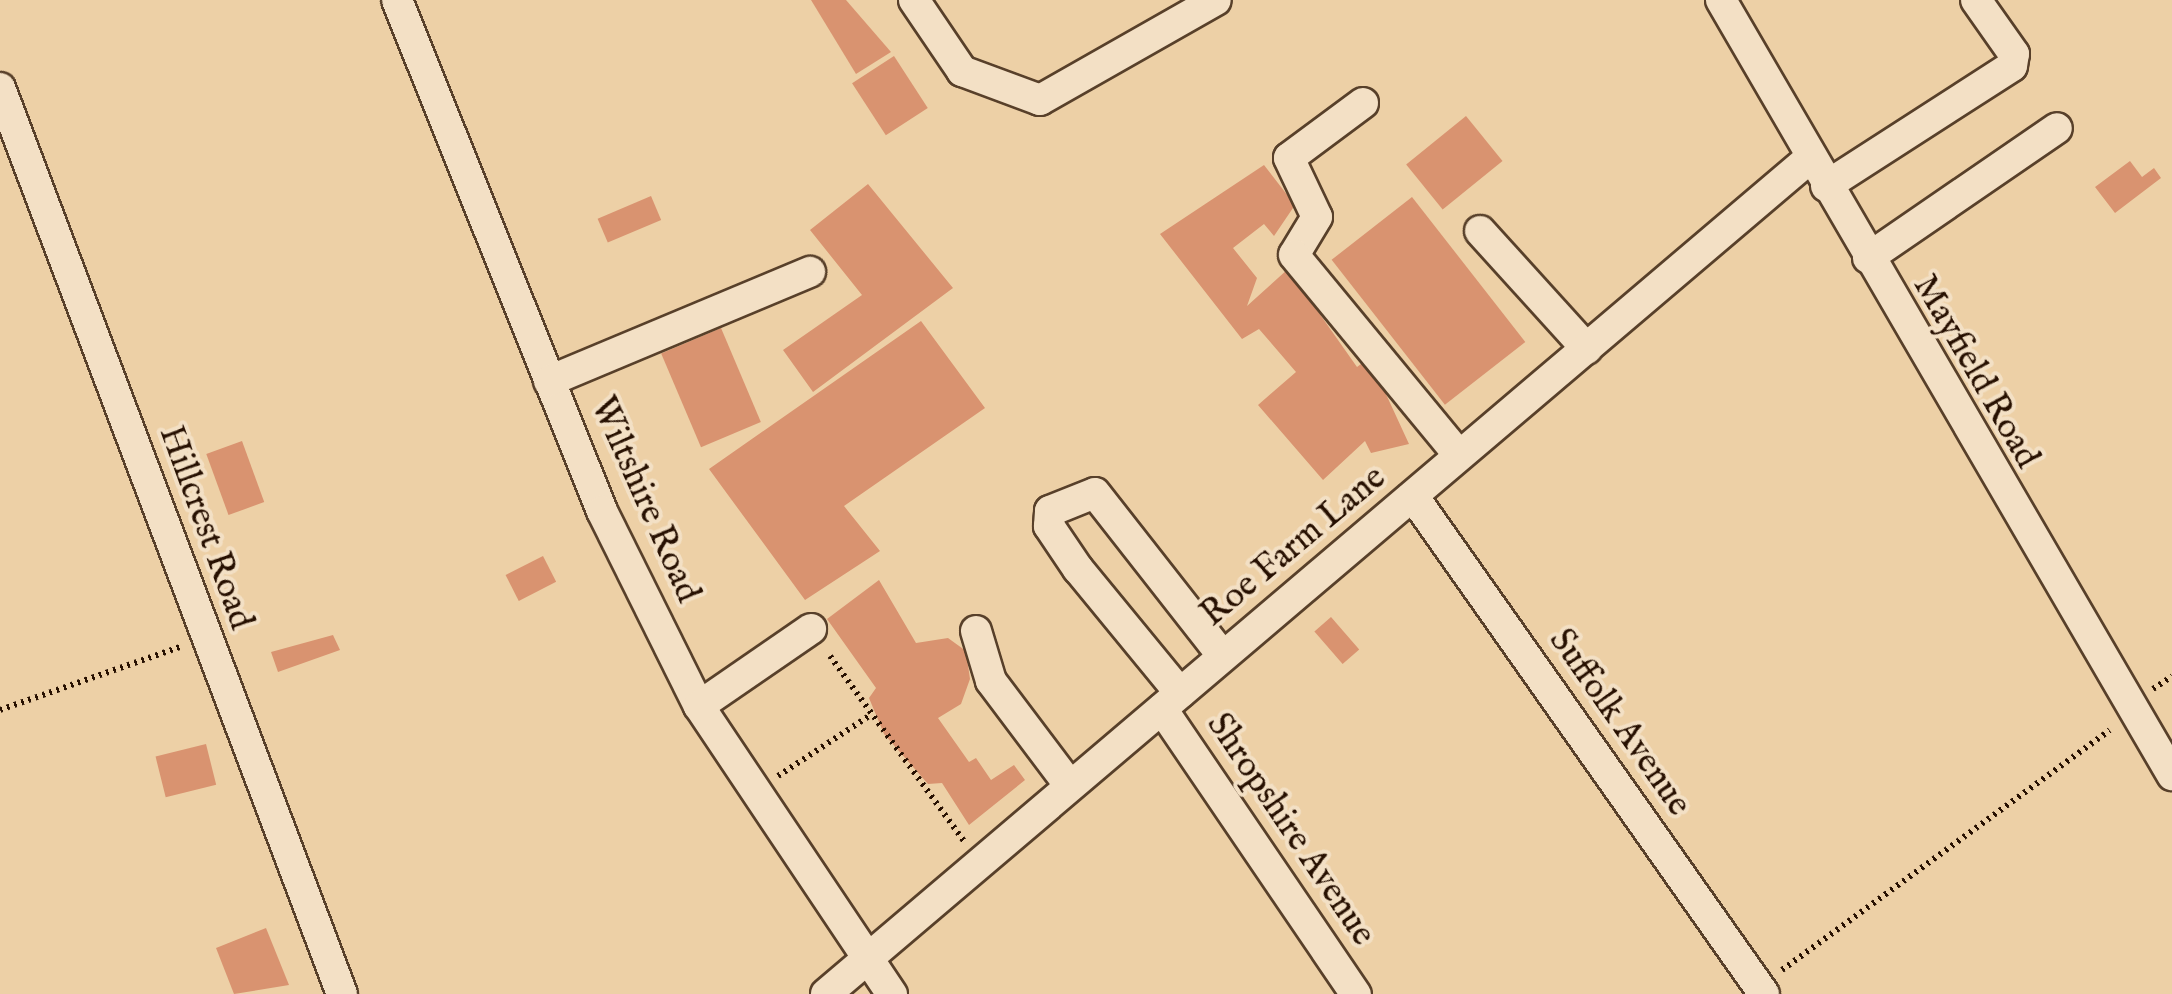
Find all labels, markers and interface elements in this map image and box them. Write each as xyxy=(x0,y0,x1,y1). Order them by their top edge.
street label: Mayfield Road xyxy=(1903,268,2047,476)
street label: Wiltshire Road xyxy=(580,391,708,609)
street label: Hillcrest Road xyxy=(149,421,261,635)
street label: Roe Farm Lane xyxy=(1193,458,1395,636)
street label: Suffolk Avenue xyxy=(1539,621,1699,825)
street label: Shropshire Avenue xyxy=(1197,706,1383,954)

